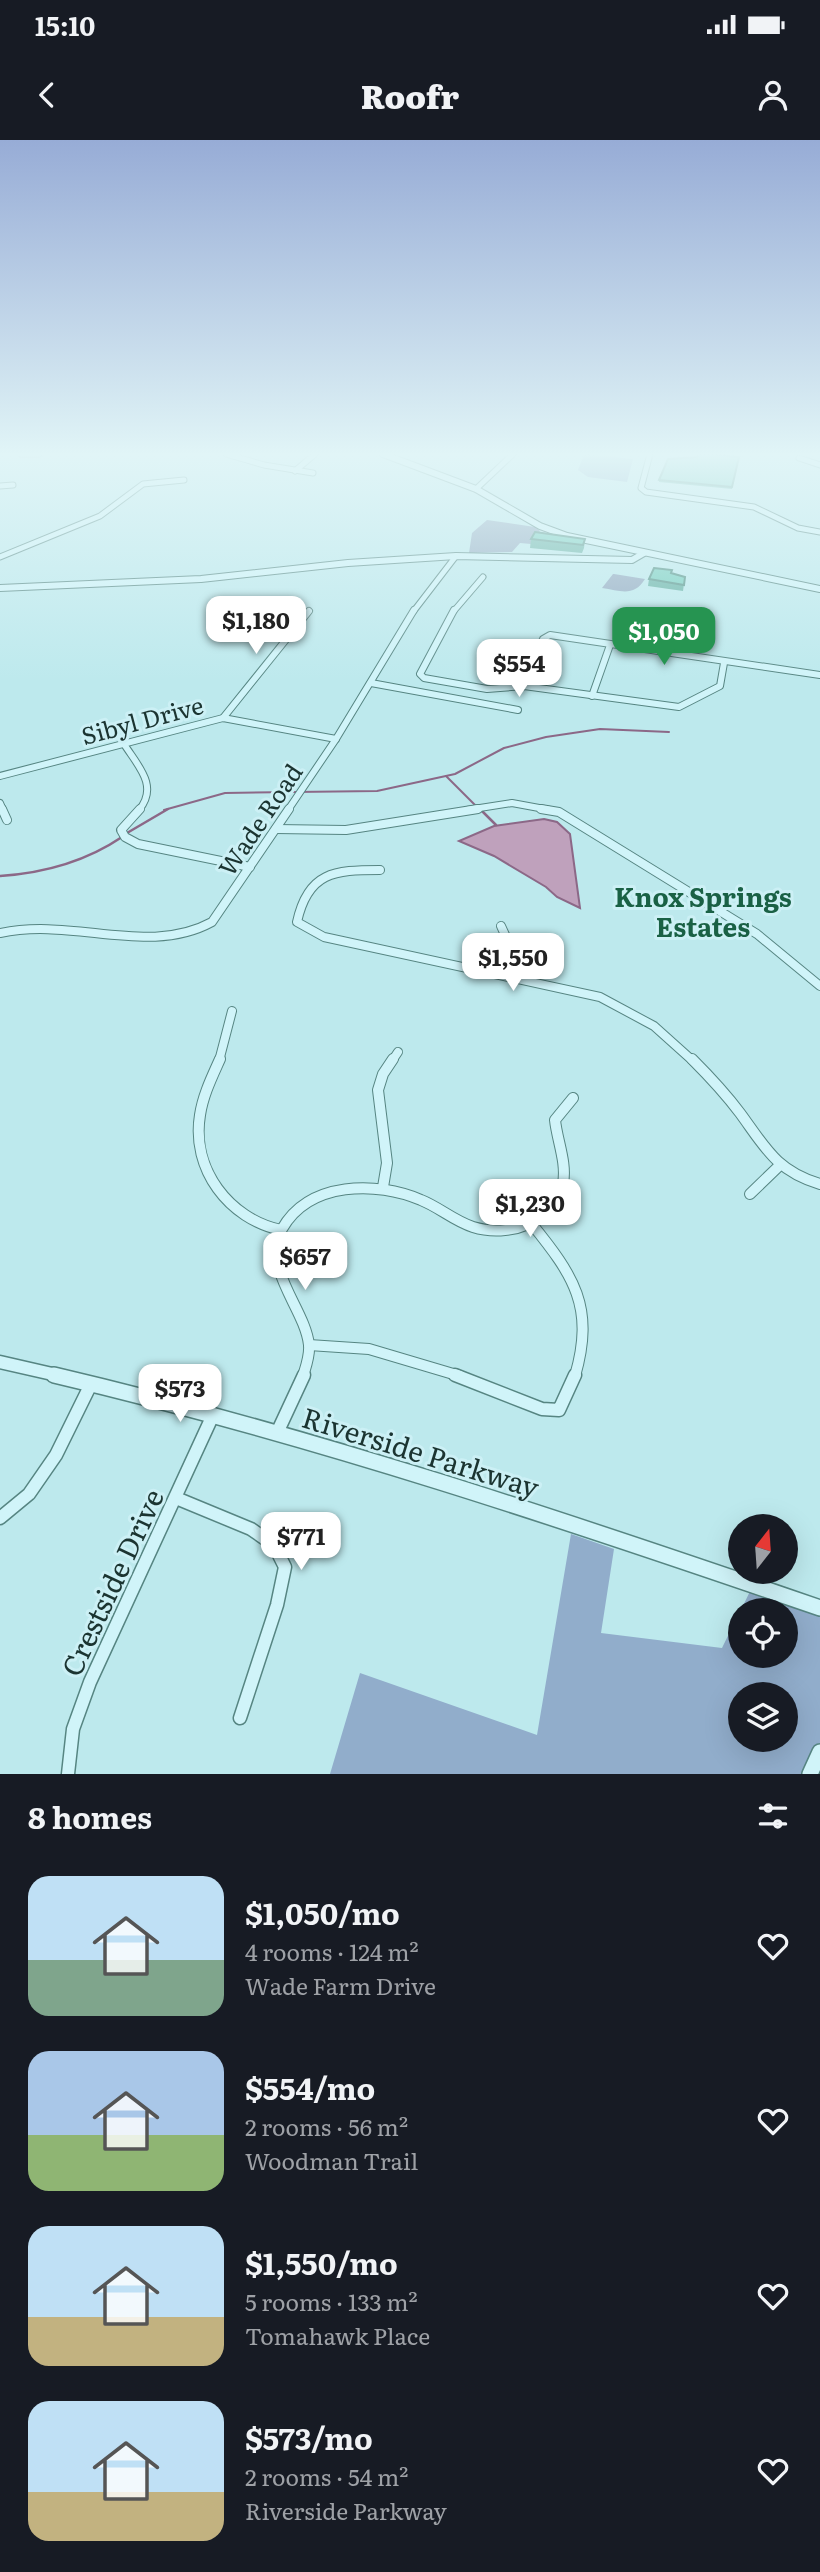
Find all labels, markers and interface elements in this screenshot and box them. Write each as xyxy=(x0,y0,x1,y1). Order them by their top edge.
text: 15:10 xyxy=(35,5,95,44)
text: Roofr xyxy=(361,71,459,119)
icon: back xyxy=(28,76,66,114)
icon: person xyxy=(754,76,792,114)
pin: $1,180 xyxy=(199,596,313,656)
text: $1,180 xyxy=(222,602,290,636)
pin: $1,050 xyxy=(607,608,721,667)
text: $1,050 xyxy=(628,613,700,647)
pin: $554 xyxy=(478,640,560,699)
text: $554 xyxy=(493,645,545,679)
street label: Sibyl Drive xyxy=(77,686,207,752)
street label: Wade Road xyxy=(209,756,310,882)
district label: Knox Springs Estates xyxy=(614,876,792,945)
pin: $1,550 xyxy=(456,934,570,993)
text: $1,550 xyxy=(478,939,548,973)
pin: $1,230 xyxy=(473,1180,587,1239)
text: $1,230 xyxy=(495,1185,565,1219)
pin: $657 xyxy=(264,1232,346,1292)
text: $657 xyxy=(279,1238,331,1272)
pin: $573 xyxy=(139,1364,221,1424)
text: $573 xyxy=(155,1370,205,1404)
street label: Riverside Parkway xyxy=(297,1395,545,1507)
street label: Crestside Drive xyxy=(49,1481,173,1683)
pin: $771 xyxy=(260,1512,342,1572)
north arrow xyxy=(728,1514,798,1584)
map controls xyxy=(728,1514,798,1752)
text: $771 xyxy=(277,1518,325,1552)
button: locate xyxy=(728,1598,798,1668)
button: layers xyxy=(728,1682,798,1752)
text: 8 homes xyxy=(28,1794,152,1838)
icon: filters xyxy=(754,1797,792,1835)
text: $1,050/mo xyxy=(245,1890,400,1934)
icon: home xyxy=(84,1904,168,1988)
icon: heart xyxy=(754,1927,792,1965)
text: 4 rooms · 124 m² xyxy=(245,1934,419,1968)
text: Wade Farm Drive xyxy=(245,1968,436,2002)
text: $554/mo xyxy=(245,2065,375,2109)
icon: home xyxy=(84,2079,168,2163)
icon: heart xyxy=(754,2102,792,2140)
text: 2 rooms · 56 m² xyxy=(245,2109,408,2143)
text: Woodman Trail xyxy=(245,2143,418,2177)
text: $1,550/mo xyxy=(245,2240,398,2284)
icon: home xyxy=(84,2254,168,2338)
icon: heart xyxy=(754,2277,792,2315)
text: 5 rooms · 133 m² xyxy=(245,2284,418,2318)
text: Tomahawk Place xyxy=(245,2318,430,2352)
text: $573/mo xyxy=(245,2415,373,2459)
icon: home xyxy=(84,2429,168,2513)
icon: heart xyxy=(754,2452,792,2490)
text: 2 rooms · 54 m² xyxy=(245,2459,408,2493)
text: Riverside Parkway xyxy=(245,2493,447,2527)

